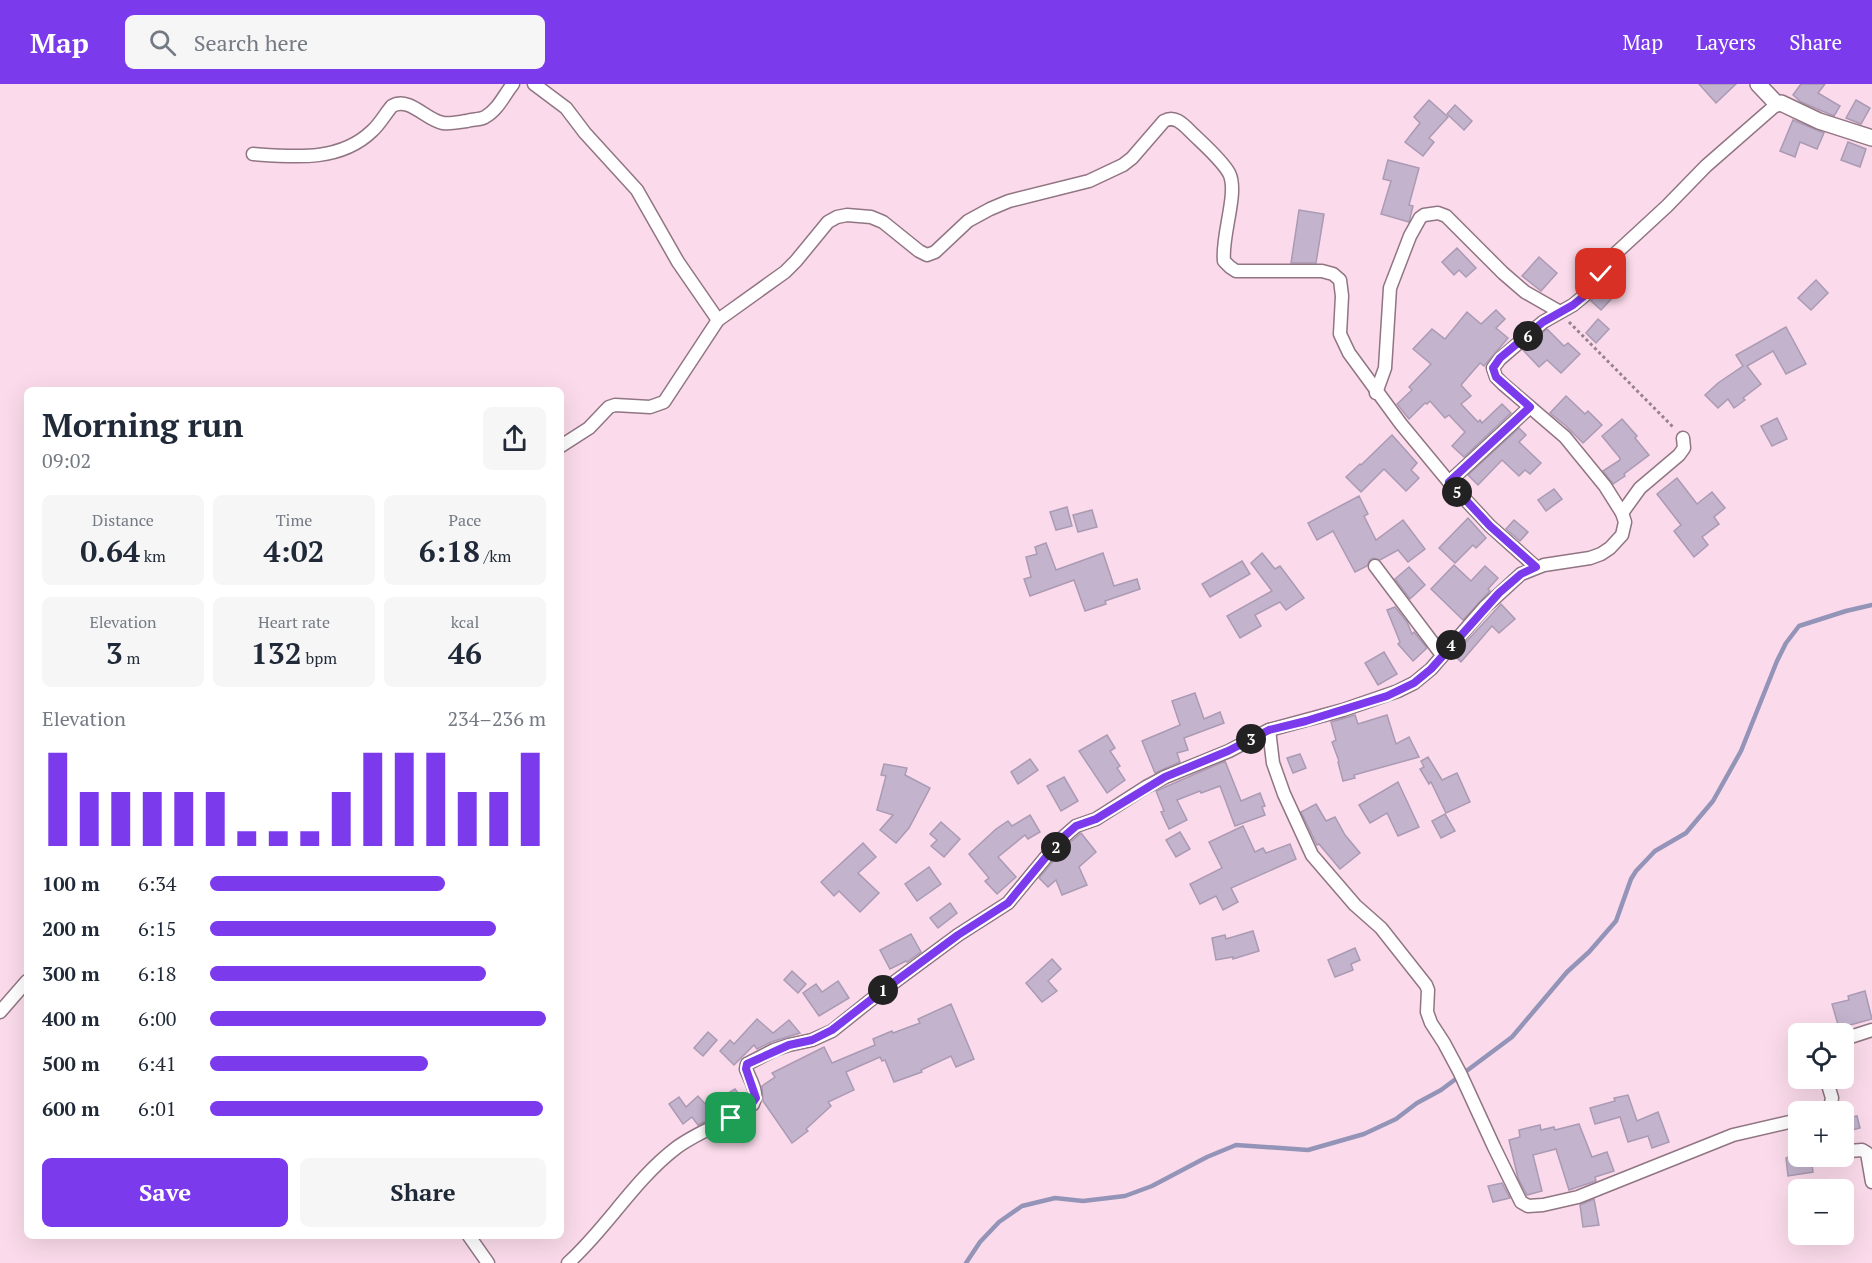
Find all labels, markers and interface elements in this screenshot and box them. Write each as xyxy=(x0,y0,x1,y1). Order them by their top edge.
search box xyxy=(125,15,545,69)
text: Map xyxy=(30,24,89,61)
icon: search xyxy=(146,26,179,59)
text: Search here xyxy=(194,28,308,57)
text: Map xyxy=(1622,28,1663,56)
text: Layers xyxy=(1696,28,1756,56)
text: Share xyxy=(1789,28,1842,56)
pin xyxy=(1575,248,1626,299)
icon: check xyxy=(1584,257,1617,290)
pin: 6 xyxy=(1513,321,1543,351)
text: 6 xyxy=(1523,325,1533,347)
text: Morning run xyxy=(42,403,244,446)
button: share xyxy=(483,407,546,470)
text: 09:02 xyxy=(42,447,91,474)
pin: 5 xyxy=(1442,477,1472,507)
text: 5 xyxy=(1452,481,1462,503)
text: Distance xyxy=(92,509,154,531)
text: Time xyxy=(276,509,312,531)
text: Pace xyxy=(449,509,481,531)
text: 0.64 xyxy=(80,531,140,571)
text: 4:02 xyxy=(263,531,325,571)
text: 6:18 xyxy=(419,531,480,571)
text: km xyxy=(140,545,166,567)
text: /km xyxy=(480,545,511,567)
text: Elevation xyxy=(89,611,157,633)
text: Heart rate xyxy=(258,611,330,633)
text: kcal xyxy=(451,611,479,633)
pin: 4 xyxy=(1436,630,1466,660)
text: 3 xyxy=(106,633,123,673)
text: 132 xyxy=(251,633,302,673)
text: 46 xyxy=(448,633,482,673)
text: 4 xyxy=(1446,634,1456,656)
text: m xyxy=(123,647,140,669)
text: bpm xyxy=(302,647,337,669)
text: Elevation xyxy=(42,705,126,732)
text: 234–236 m xyxy=(447,705,546,732)
pin: 3 xyxy=(1236,724,1266,754)
text: 3 xyxy=(1246,728,1256,750)
pin: 2 xyxy=(1041,832,1071,862)
text: 2 xyxy=(1051,836,1061,858)
text: 100 m xyxy=(42,870,100,897)
text: 6:34 xyxy=(138,870,177,897)
text: 200 m xyxy=(42,915,100,942)
text: 6:15 xyxy=(138,915,177,942)
text: 300 m xyxy=(42,960,100,987)
text: 6:18 xyxy=(138,960,177,987)
pin: 1 xyxy=(868,975,898,1005)
text: 1 xyxy=(878,979,888,1001)
text: 400 m xyxy=(42,1005,100,1032)
text: 6:00 xyxy=(138,1005,177,1032)
map controls xyxy=(1788,1023,1854,1245)
button: locate xyxy=(1788,1023,1854,1089)
text: 500 m xyxy=(42,1050,100,1077)
text: 6:41 xyxy=(138,1050,177,1077)
pin xyxy=(705,1092,756,1143)
text: 600 m xyxy=(42,1095,100,1122)
text: 6:01 xyxy=(138,1095,177,1122)
icon: arrive xyxy=(714,1101,747,1134)
button: + xyxy=(1788,1101,1854,1167)
button: Save xyxy=(42,1158,288,1227)
button: Share xyxy=(300,1158,546,1227)
button: − xyxy=(1788,1179,1854,1245)

